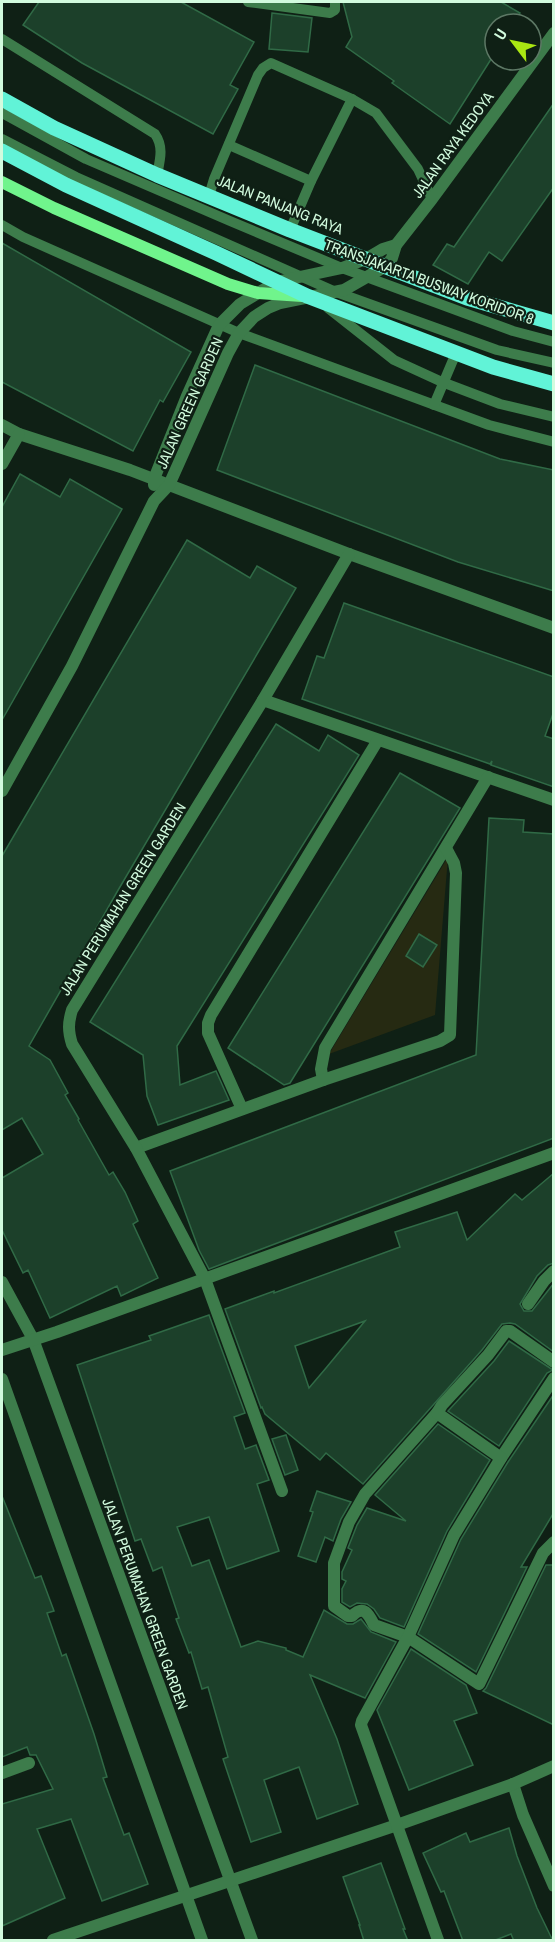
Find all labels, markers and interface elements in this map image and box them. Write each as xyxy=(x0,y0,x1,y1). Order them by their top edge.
north arrow xyxy=(483,12,543,72)
text: U xyxy=(488,24,512,44)
street label: JALAN RAYA KEDOYA xyxy=(407,87,499,202)
street label: JALAN PANJANG RAYA xyxy=(214,170,347,240)
street label: TRANSJAKARTA BUSWAY KORIDOR 8 xyxy=(321,234,537,329)
street label: JALAN GREEN GARDEN xyxy=(151,334,228,472)
street label: JALAN PERUMAHAN GREEN GARDEN xyxy=(54,798,191,999)
street label: JALAN PERUMAHAN GREEN GARDEN xyxy=(97,1495,194,1712)

